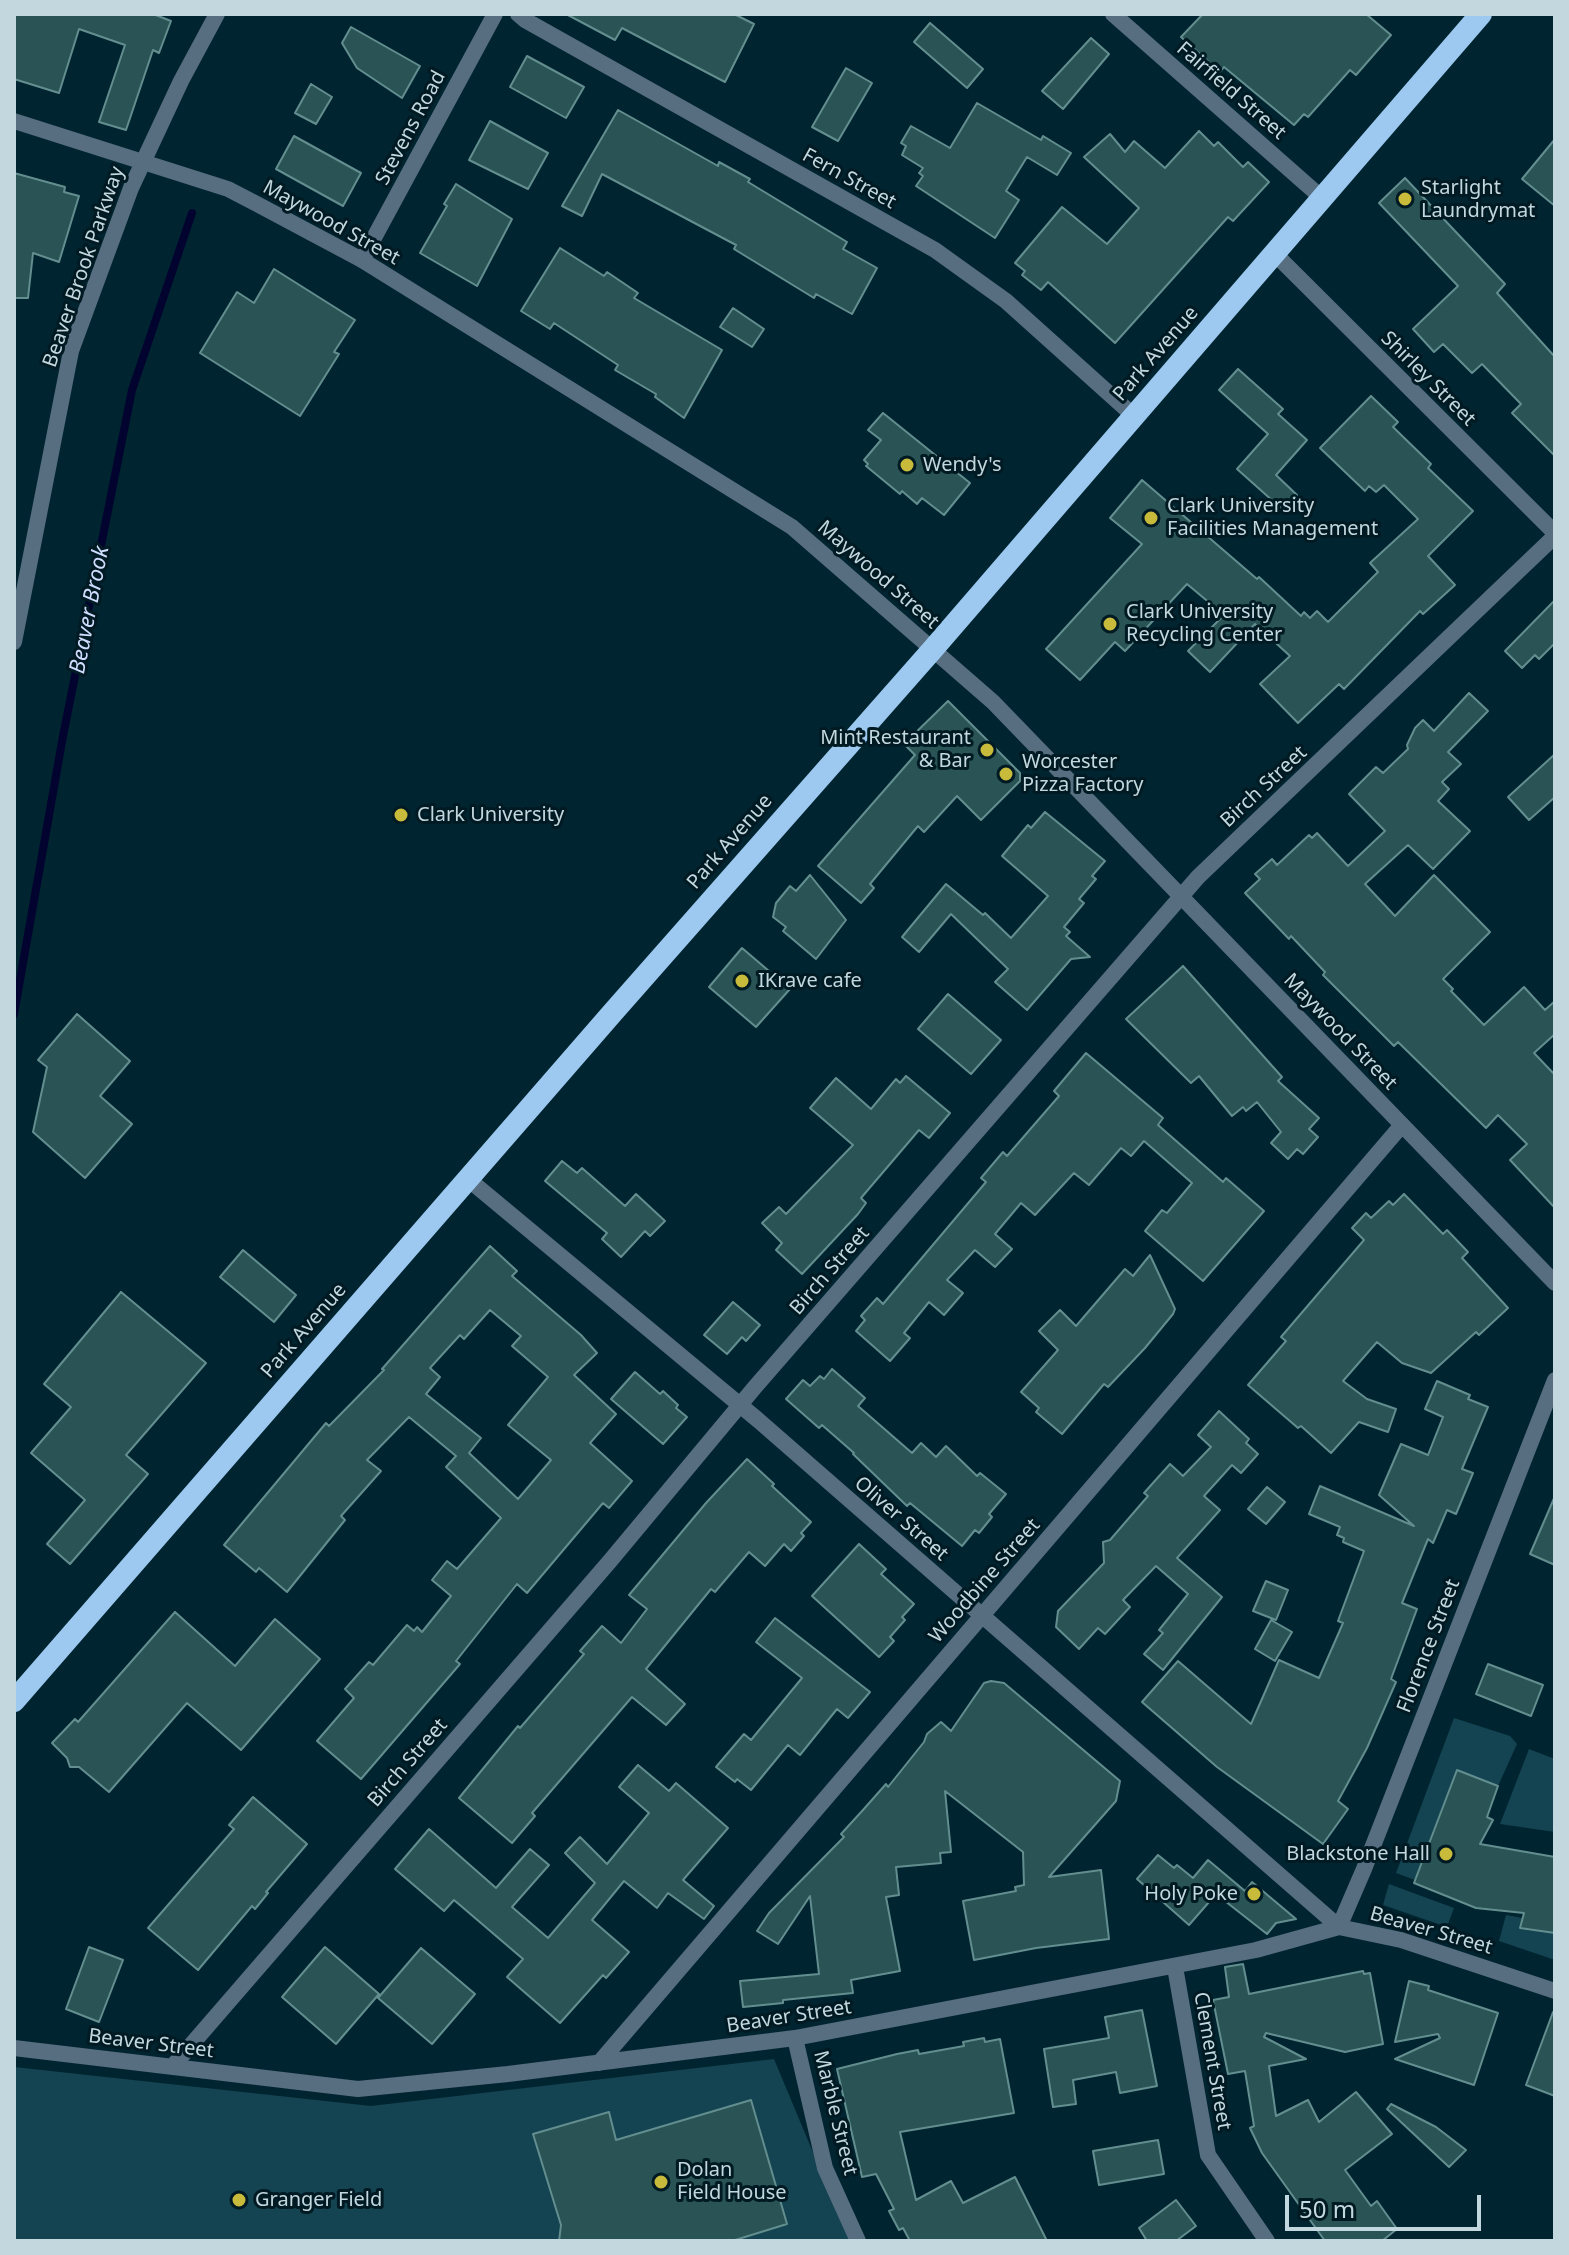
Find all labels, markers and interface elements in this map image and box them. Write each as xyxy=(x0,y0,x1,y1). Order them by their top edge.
street label: Fairfield Street xyxy=(1171,37,1291,145)
street label: Stevens Road xyxy=(371,67,451,189)
street label: Fern Street xyxy=(798,143,900,215)
street label: Beaver Brook Parkway xyxy=(38,163,130,371)
street label: Maywood Street xyxy=(258,175,404,271)
place label: Starlight Laundrymat xyxy=(1421,176,1535,223)
marker: Starlight Laundrymat xyxy=(1396,190,1414,208)
street label: Park Avenue xyxy=(1108,302,1204,406)
street label: Shirley Street xyxy=(1376,327,1480,431)
place label: Wendy's xyxy=(923,453,1002,477)
marker: Wendy's xyxy=(898,456,916,474)
place label: Clark University Facilities Management xyxy=(1167,494,1378,541)
marker: Clark University Facilities Management xyxy=(1142,509,1160,527)
street label: Maywood Street xyxy=(812,516,944,634)
water label: Beaver Brook xyxy=(65,544,115,676)
place label: Clark University Recycling Center xyxy=(1126,600,1282,647)
marker: Clark University Recycling Center xyxy=(1101,615,1119,633)
place label: Mint Restaurant & Bar xyxy=(820,726,971,773)
marker: Mint Restaurant & Bar xyxy=(978,741,996,759)
street label: Birch Street xyxy=(1216,741,1312,833)
place label: Worcester Pizza Factory xyxy=(1022,750,1143,797)
marker: Worcester Pizza Factory xyxy=(997,765,1015,783)
street label: Park Avenue xyxy=(682,790,778,894)
place label: Clark University xyxy=(417,803,564,827)
marker: Clark University xyxy=(392,806,410,824)
place label: IKrave cafe xyxy=(758,969,862,993)
street label: Maywood Street xyxy=(1278,969,1402,1095)
marker: IKrave cafe xyxy=(733,972,751,990)
street label: Birch Street xyxy=(785,1222,875,1320)
street label: Park Avenue xyxy=(256,1279,352,1383)
street label: Oliver Street xyxy=(849,1472,953,1566)
street label: Woodbine Street xyxy=(924,1514,1046,1648)
street label: Florence Street xyxy=(1393,1576,1465,1716)
street label: Birch Street xyxy=(363,1714,453,1812)
place label: Blackstone Hall xyxy=(1286,1842,1430,1866)
marker: Blackstone Hall xyxy=(1437,1845,1455,1863)
place label: Holy Poke xyxy=(1144,1882,1238,1906)
marker: Holy Poke xyxy=(1245,1885,1263,1903)
street label: Beaver Street xyxy=(1367,1902,1495,1960)
street label: Clement Street xyxy=(1188,1990,1236,2132)
street label: Beaver Street xyxy=(725,1995,853,2039)
street label: Beaver Street xyxy=(87,2024,215,2064)
street label: Marble Street xyxy=(808,2048,862,2178)
place label: Dolan Field House xyxy=(677,2158,787,2205)
marker: Dolan Field House xyxy=(652,2173,670,2191)
scale bar xyxy=(1289,2179,1485,2229)
place label: Granger Field xyxy=(255,2188,382,2212)
marker: Granger Field xyxy=(230,2191,248,2209)
text: 50 m xyxy=(1299,2192,1355,2225)

